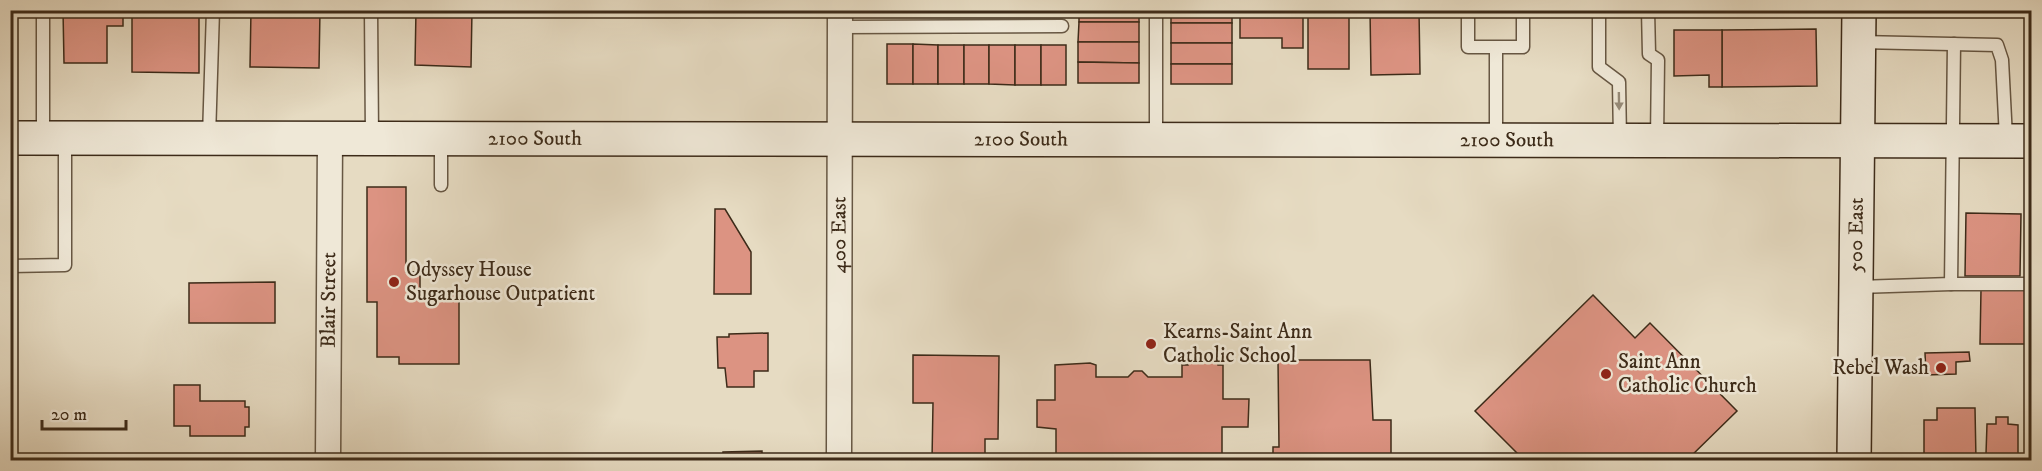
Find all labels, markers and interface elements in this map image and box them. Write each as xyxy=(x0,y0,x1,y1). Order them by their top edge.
one-way arrow xyxy=(1615,92,1624,111)
street label: 2100 South xyxy=(488,126,582,152)
street label: 2100 South xyxy=(974,126,1068,153)
street label: 2100 South xyxy=(1460,127,1554,153)
street label: 400 East xyxy=(826,196,853,273)
street label: 500 East xyxy=(1843,197,1870,273)
street label: Blair Street xyxy=(316,252,342,348)
place label: Odyssey House Sugarhouse Outpatient xyxy=(406,257,595,307)
marker: Odyssey House Sugarhouse Outpatient xyxy=(387,275,401,289)
place label: Kearns-Saint Ann Catholic School xyxy=(1163,319,1312,369)
marker: Kearns-Saint Ann Catholic School xyxy=(1144,337,1158,351)
place label: Saint Ann Catholic Church xyxy=(1618,349,1757,399)
place label: Rebel Wash xyxy=(1832,355,1929,381)
marker: Rebel Wash xyxy=(1934,361,1948,375)
marker: Saint Ann Catholic Church xyxy=(1599,367,1613,381)
scale bar xyxy=(42,393,126,431)
text: 20 m xyxy=(51,404,87,426)

